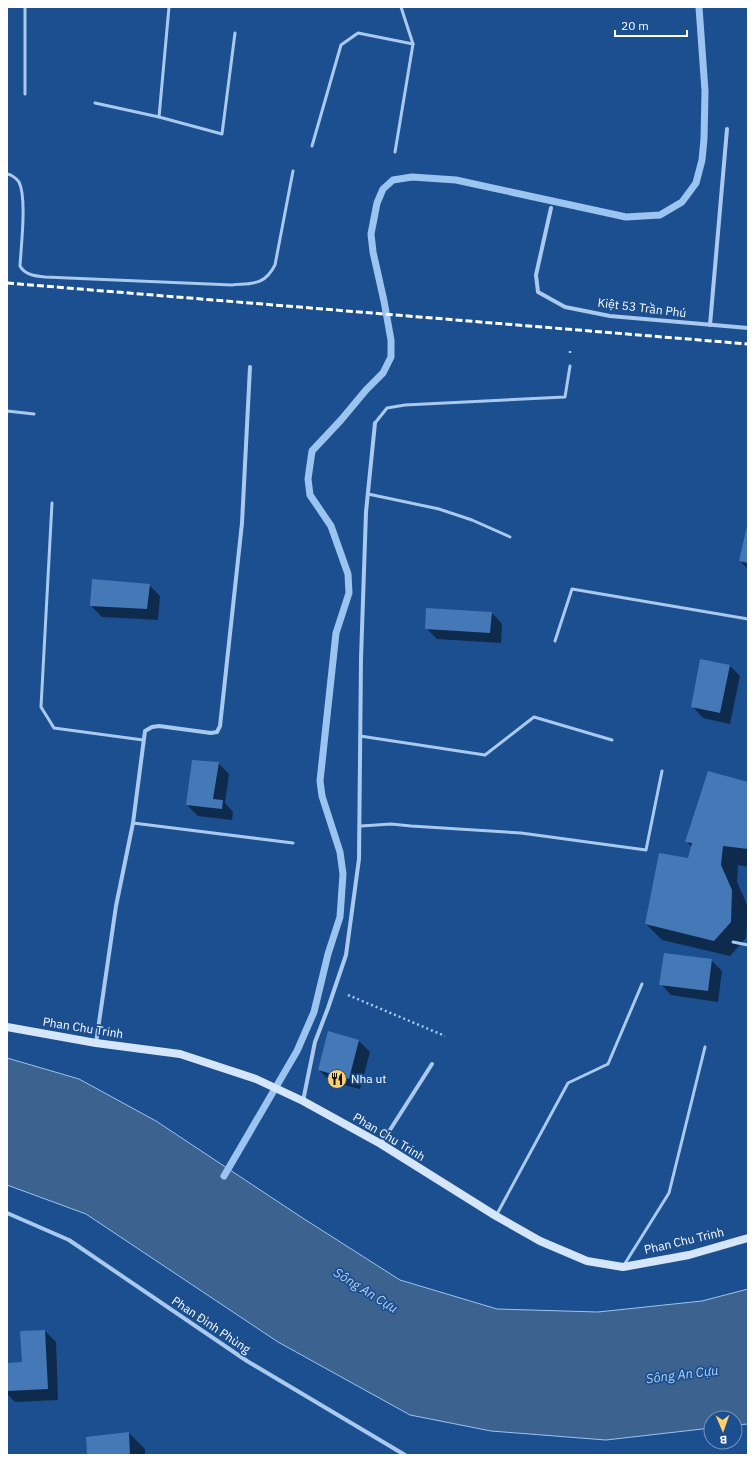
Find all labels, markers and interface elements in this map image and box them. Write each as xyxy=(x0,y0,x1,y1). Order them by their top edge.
scale bar xyxy=(615,12,687,38)
text: 20 m xyxy=(621,18,649,33)
street label: Kiệt 53 Trần Phú xyxy=(597,295,687,320)
street label: Phan Chu Trinh xyxy=(42,1014,124,1041)
restaurant icon: Nha ut xyxy=(326,1068,348,1090)
place label: Nha ut xyxy=(351,1071,387,1086)
street label: Phan Chu Trinh xyxy=(350,1109,428,1164)
street label: Phan Chu Trinh xyxy=(643,1224,725,1257)
water label: Sông An Cựu xyxy=(330,1264,401,1317)
street label: Phan Đình Phùng xyxy=(169,1293,254,1357)
water label: Sông An Cựu xyxy=(645,1362,719,1387)
north arrow xyxy=(703,1410,743,1450)
text: B xyxy=(719,1433,727,1447)

